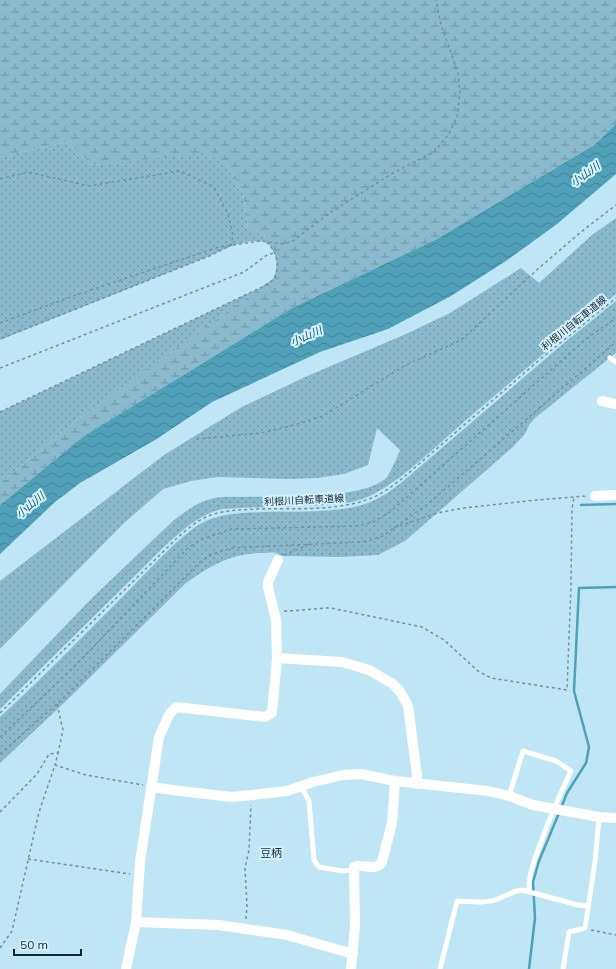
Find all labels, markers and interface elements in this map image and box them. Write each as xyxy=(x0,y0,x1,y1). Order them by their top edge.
water label: 小山川 xyxy=(568,158,603,189)
street label: 利根川自転車道線 xyxy=(539,293,609,353)
water label: 小山川 xyxy=(288,322,325,349)
water label: 小山川 xyxy=(13,488,48,521)
street label: 利根川自転車道線 xyxy=(264,491,344,509)
district label: 豆柄 xyxy=(260,846,282,860)
scale bar xyxy=(14,931,81,957)
text: 50 m xyxy=(20,937,48,952)

